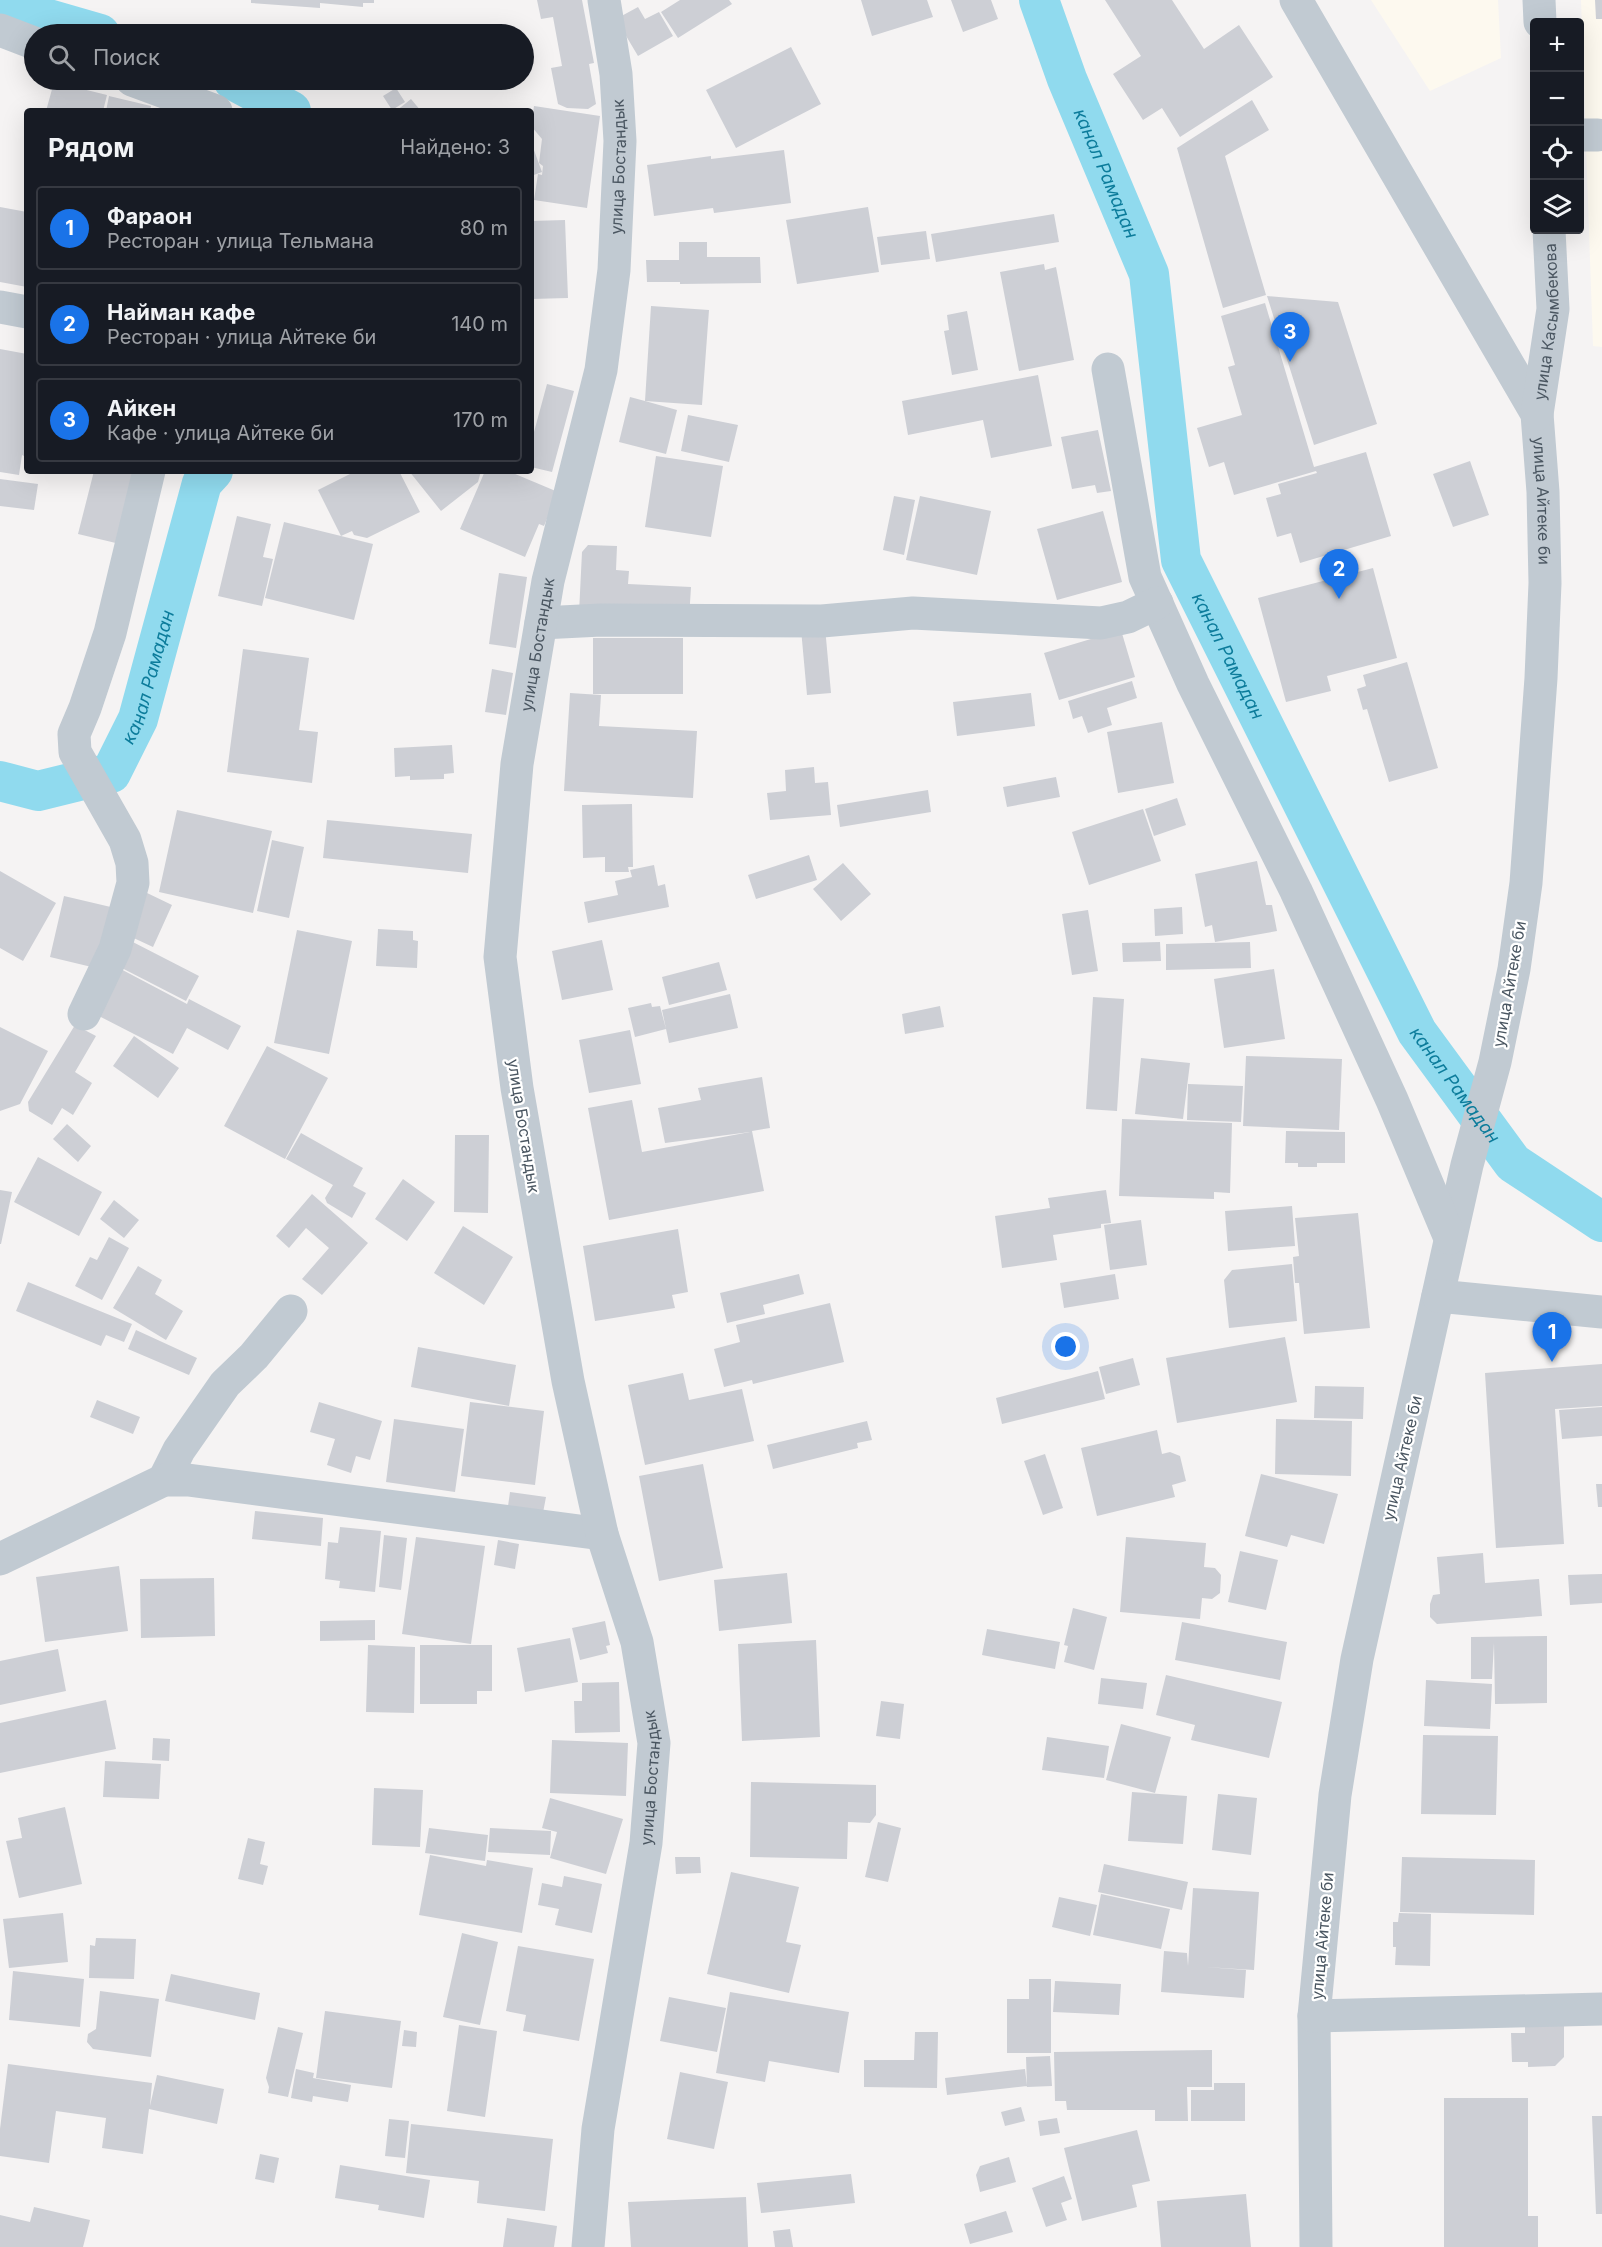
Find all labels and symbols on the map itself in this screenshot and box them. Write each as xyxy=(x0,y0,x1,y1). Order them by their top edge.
street label: улица Бостандык xyxy=(606,98,630,235)
water label: канал Рамадан xyxy=(1070,105,1143,241)
street label: улица Касымбекова xyxy=(1529,243,1563,402)
pin: 3 xyxy=(1270,312,1310,362)
street label: улица Айтеке би xyxy=(1529,436,1555,565)
pin: 2 xyxy=(1320,550,1358,599)
street label: улица Бостандык xyxy=(516,576,558,713)
water label: канал Рамадан xyxy=(1188,589,1269,723)
water label: канал Рамадан xyxy=(117,607,178,747)
street label: улица Айтеке би xyxy=(1488,919,1530,1049)
water label: канал Рамадан xyxy=(1406,1022,1505,1147)
street label: улица Бостандык xyxy=(504,1058,545,1195)
pin: 1 xyxy=(1532,1312,1572,1362)
your location xyxy=(1051,1332,1080,1361)
street label: улица Айтеке би xyxy=(1378,1393,1426,1523)
street label: улица Бостандык xyxy=(636,1708,664,1846)
street label: улица Айтеке би xyxy=(1306,1871,1338,2001)

